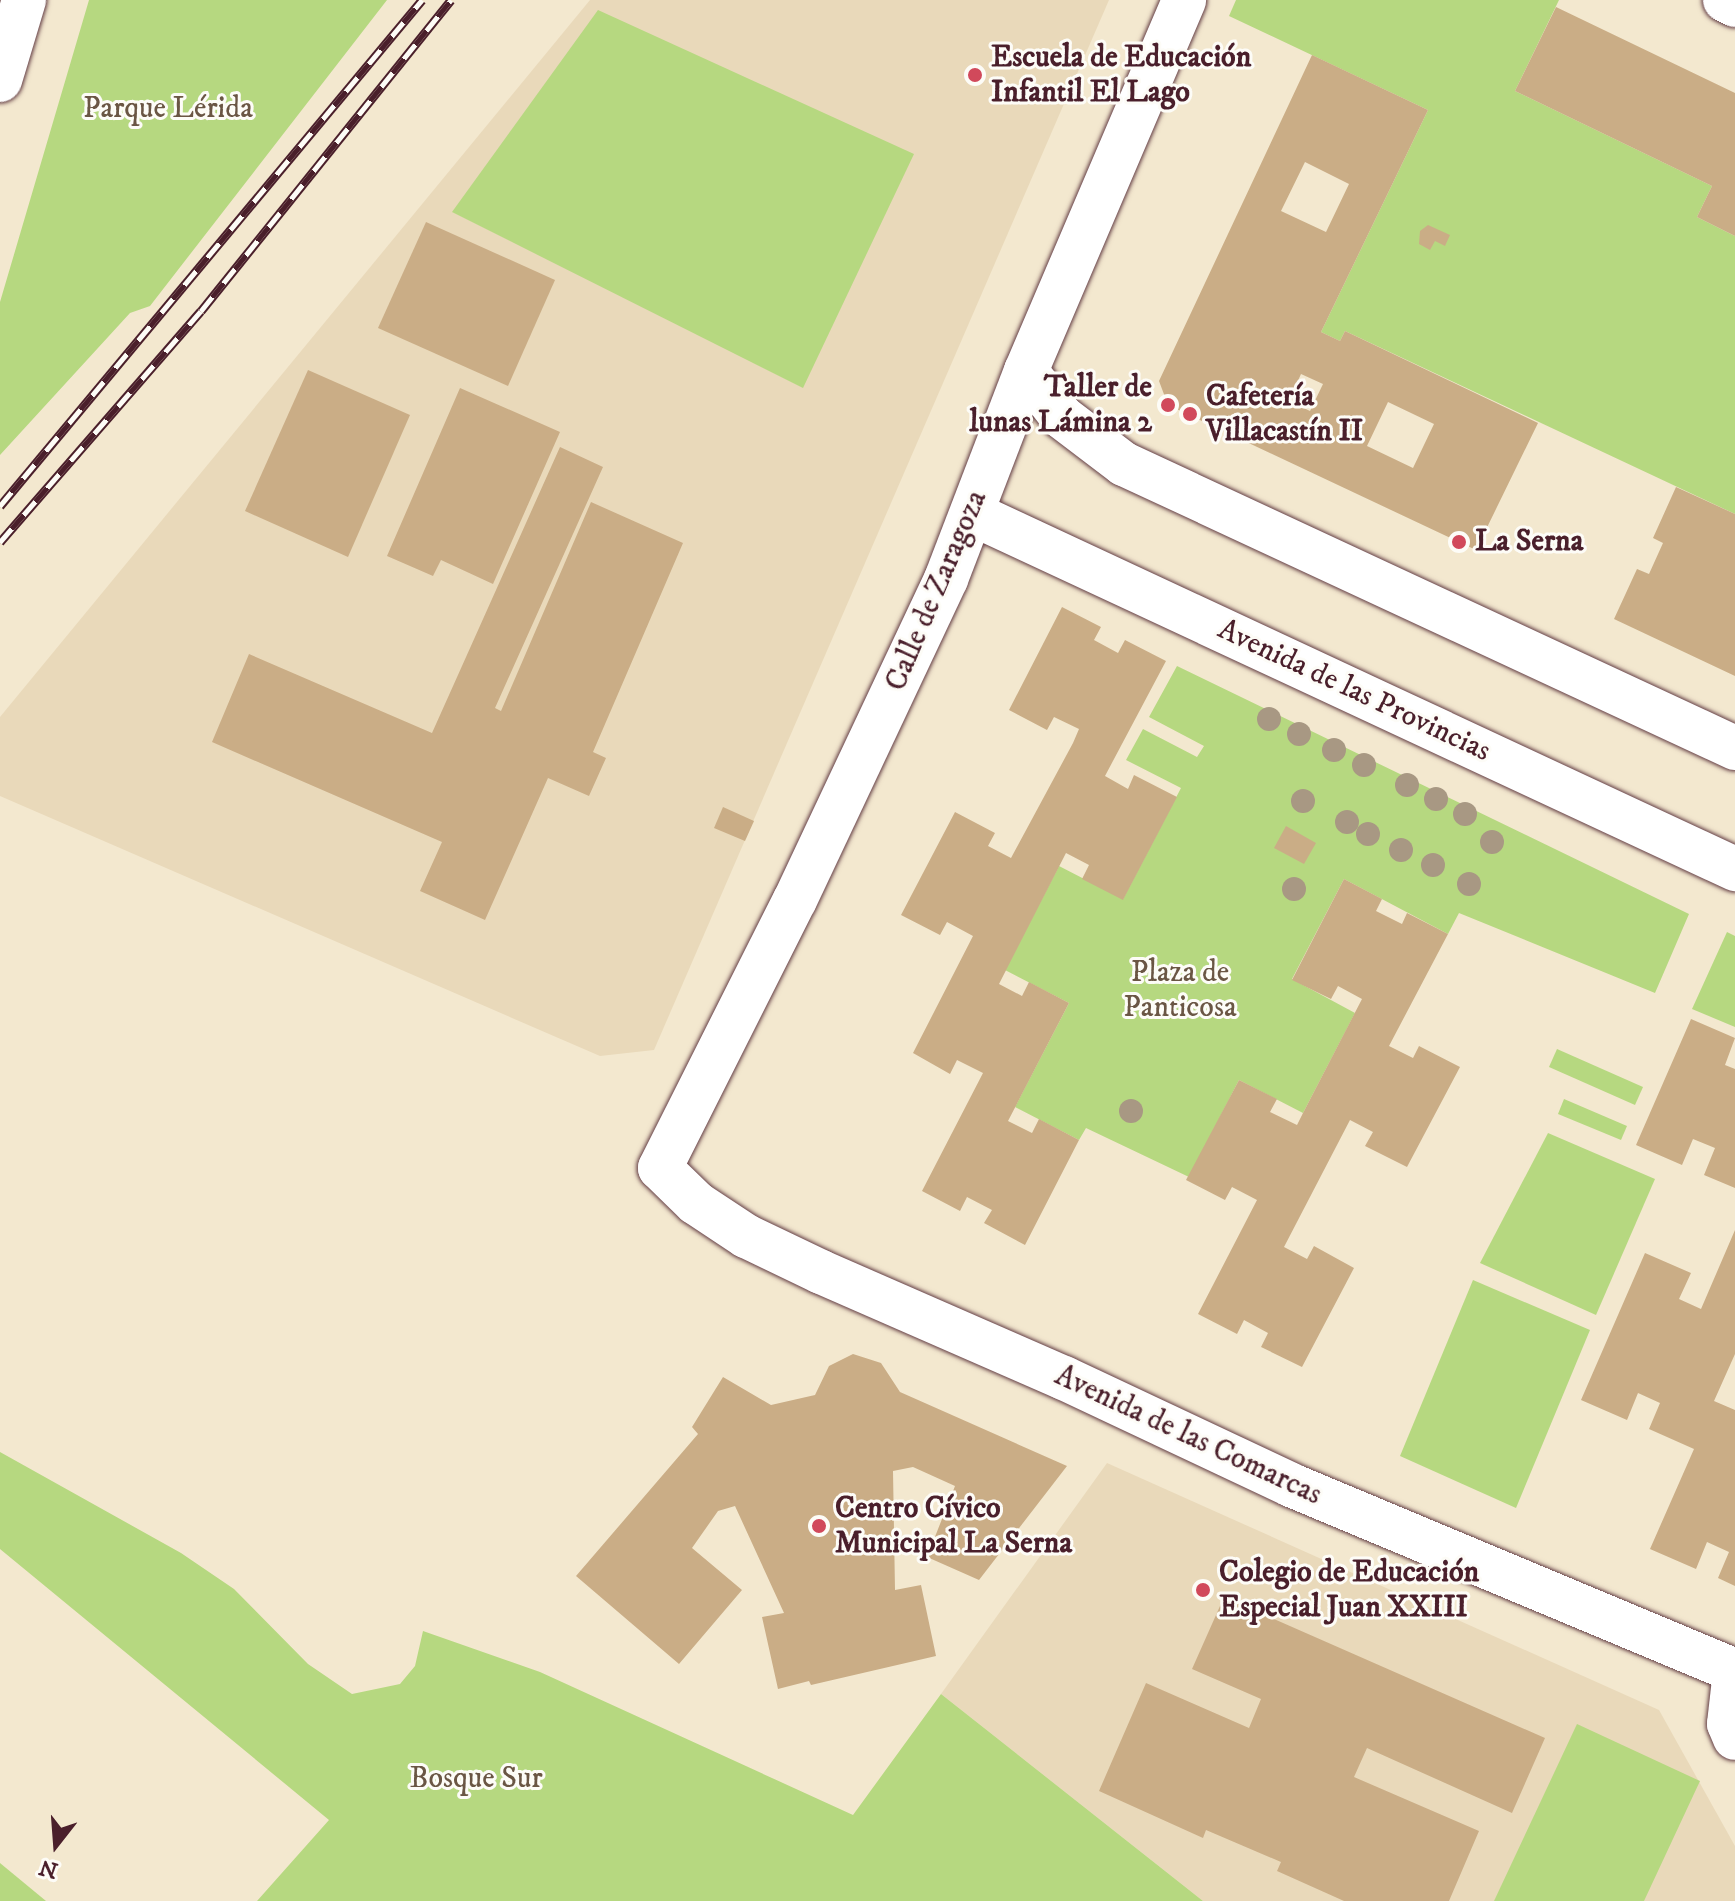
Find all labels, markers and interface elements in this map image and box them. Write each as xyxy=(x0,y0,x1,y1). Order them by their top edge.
place label: Escuela de Educación Infantil El Lago xyxy=(991,40,1251,110)
marker: Escuela de Educación Infantil El Lago xyxy=(966,66,984,84)
park label: Parque Lérida xyxy=(83,91,253,127)
place label: Taller de lunas Lámina 2 xyxy=(970,370,1152,440)
place label: Cafetería Villacastín II xyxy=(1206,379,1363,450)
marker: Taller de lunas Lámina 2 xyxy=(1159,396,1177,414)
marker: Cafetería Villacastín II xyxy=(1181,405,1199,423)
street label: Calle de Zaragoza xyxy=(879,485,995,697)
place label: La Serna xyxy=(1475,524,1584,560)
marker: La Serna xyxy=(1450,533,1468,551)
street label: Avenida de las Provincias xyxy=(1212,612,1496,770)
park label: Plaza de Panticosa xyxy=(1123,955,1237,1026)
street label: Avenida de las Comarcas xyxy=(1049,1358,1327,1514)
place label: Centro Cívico Municipal La Serna xyxy=(835,1491,1072,1562)
marker: Centro Cívico Municipal La Serna xyxy=(810,1517,828,1535)
place label: Colegio de Educación Especial Juan XXIII xyxy=(1219,1555,1479,1626)
marker: Colegio de Educación Especial Juan XXIII xyxy=(1194,1581,1212,1599)
park label: Bosque Sur xyxy=(409,1761,543,1797)
north arrow xyxy=(16,1805,96,1885)
text: N xyxy=(36,1853,61,1884)

